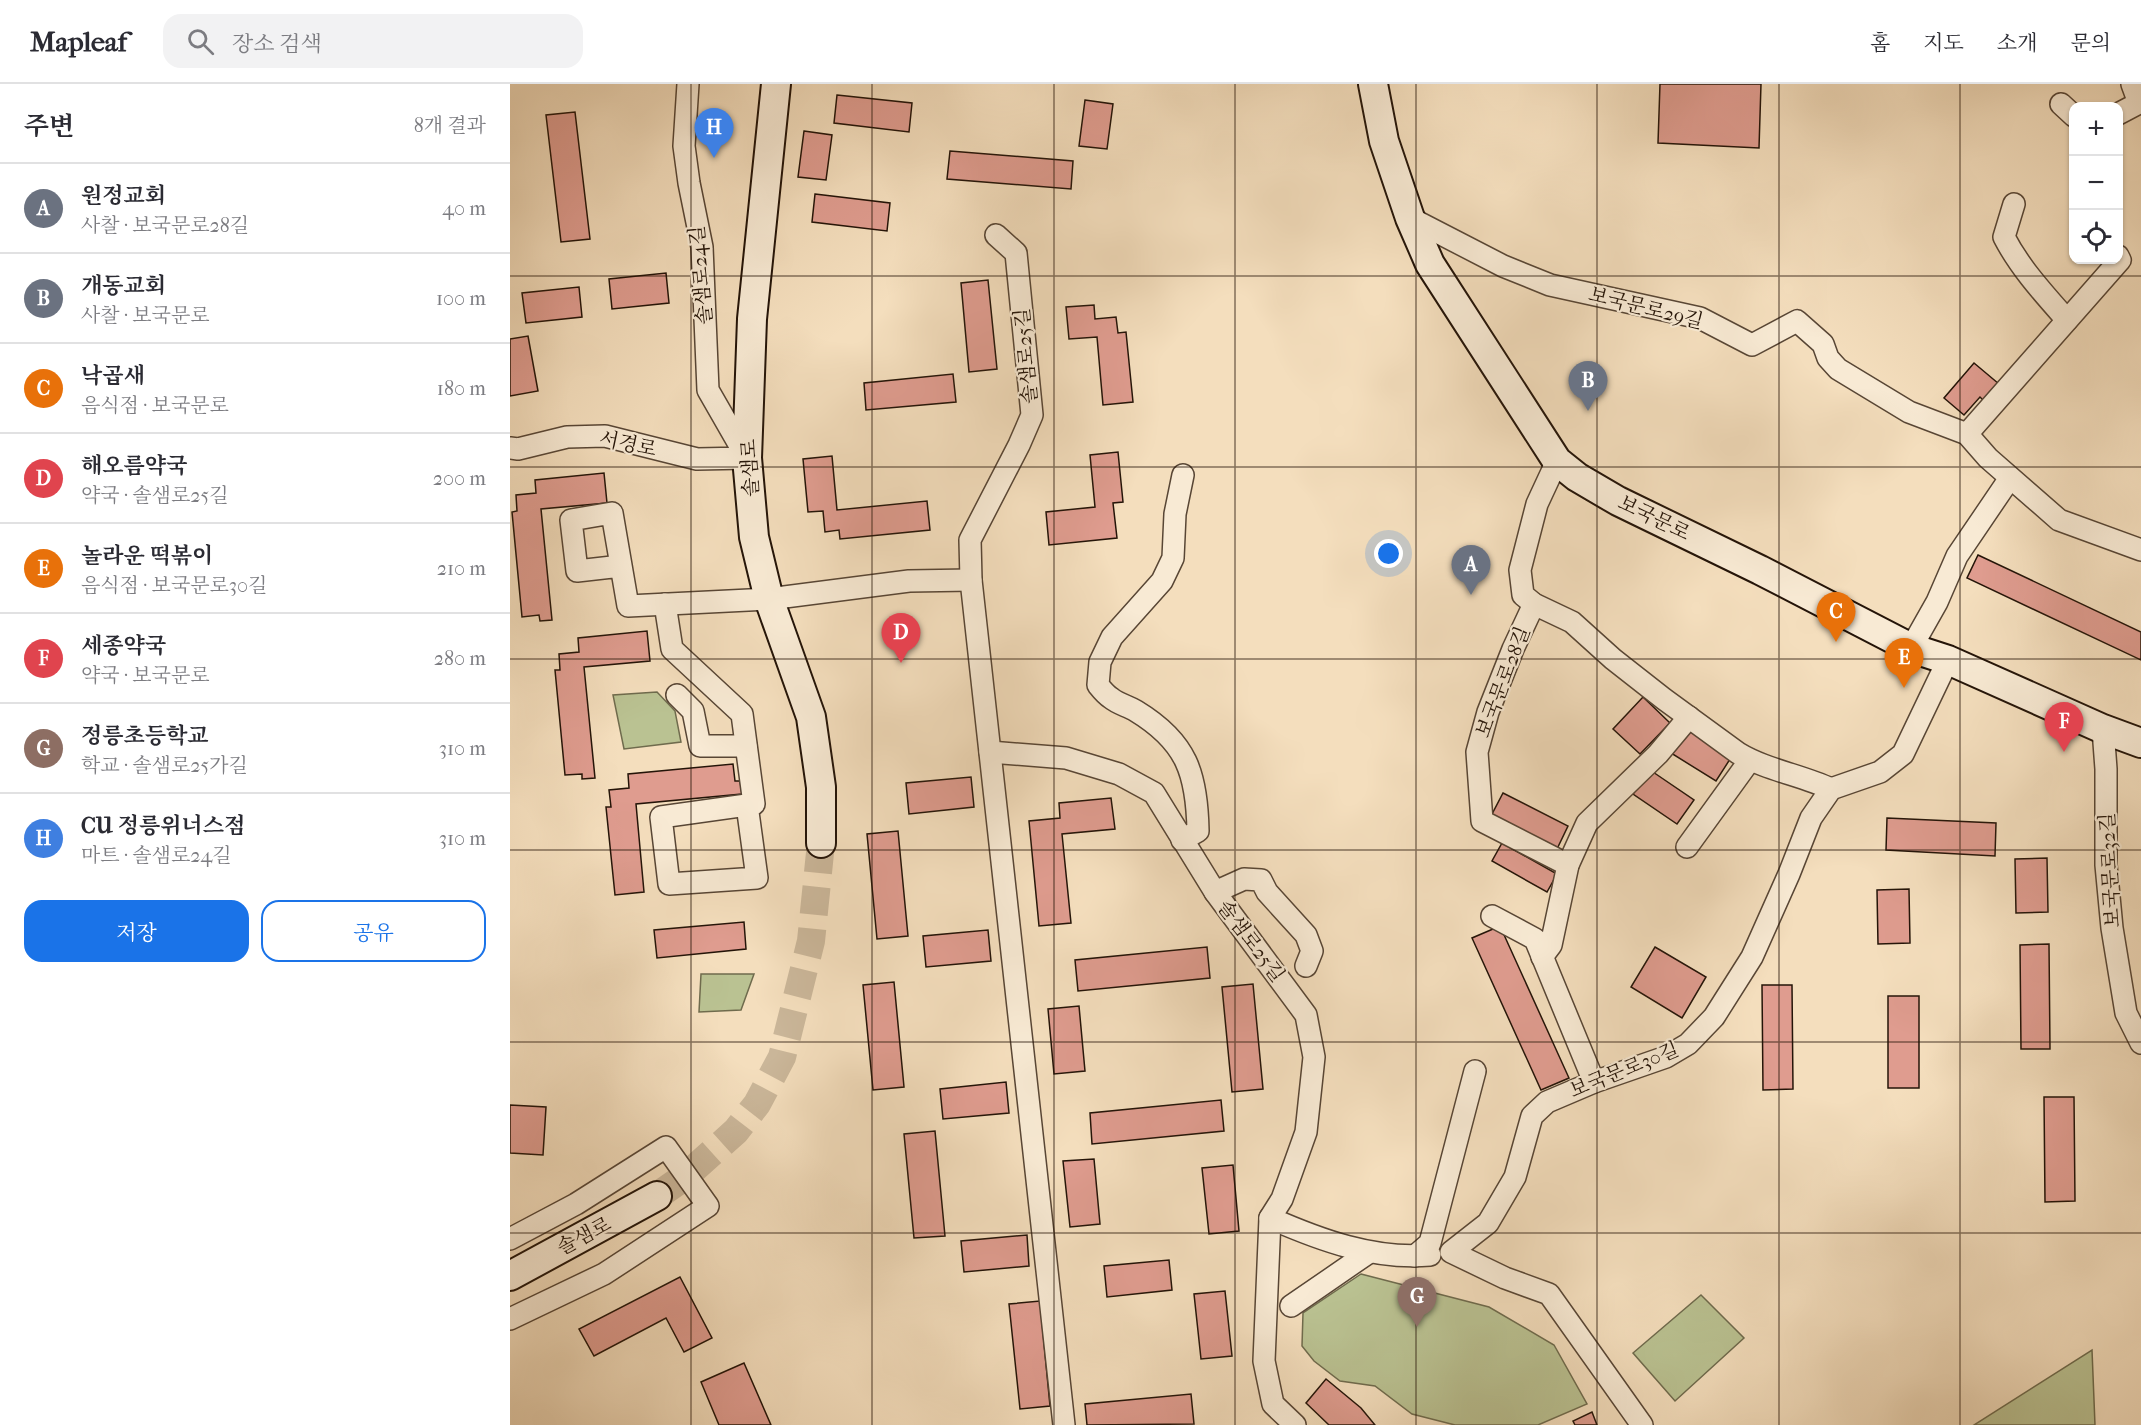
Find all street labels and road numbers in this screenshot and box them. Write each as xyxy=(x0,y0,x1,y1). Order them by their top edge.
street label: 솔샘로24길 xyxy=(685,224,717,326)
street label: 보국문로29길 xyxy=(1586,283,1706,333)
street label: 솔샘로25길 xyxy=(1010,307,1042,405)
street label: 서경로 xyxy=(597,427,659,461)
street label: 솔샘로 xyxy=(737,438,763,498)
street label: 보국문로 xyxy=(1614,491,1694,545)
street label: 보국문로28길 xyxy=(1471,623,1535,741)
street label: 보국문로32길 xyxy=(2096,812,2124,928)
street label: 솔샘로25길 xyxy=(1213,896,1289,986)
street label: 보국문로30길 xyxy=(1566,1038,1682,1102)
street label: 솔샘로 xyxy=(553,1212,615,1260)

